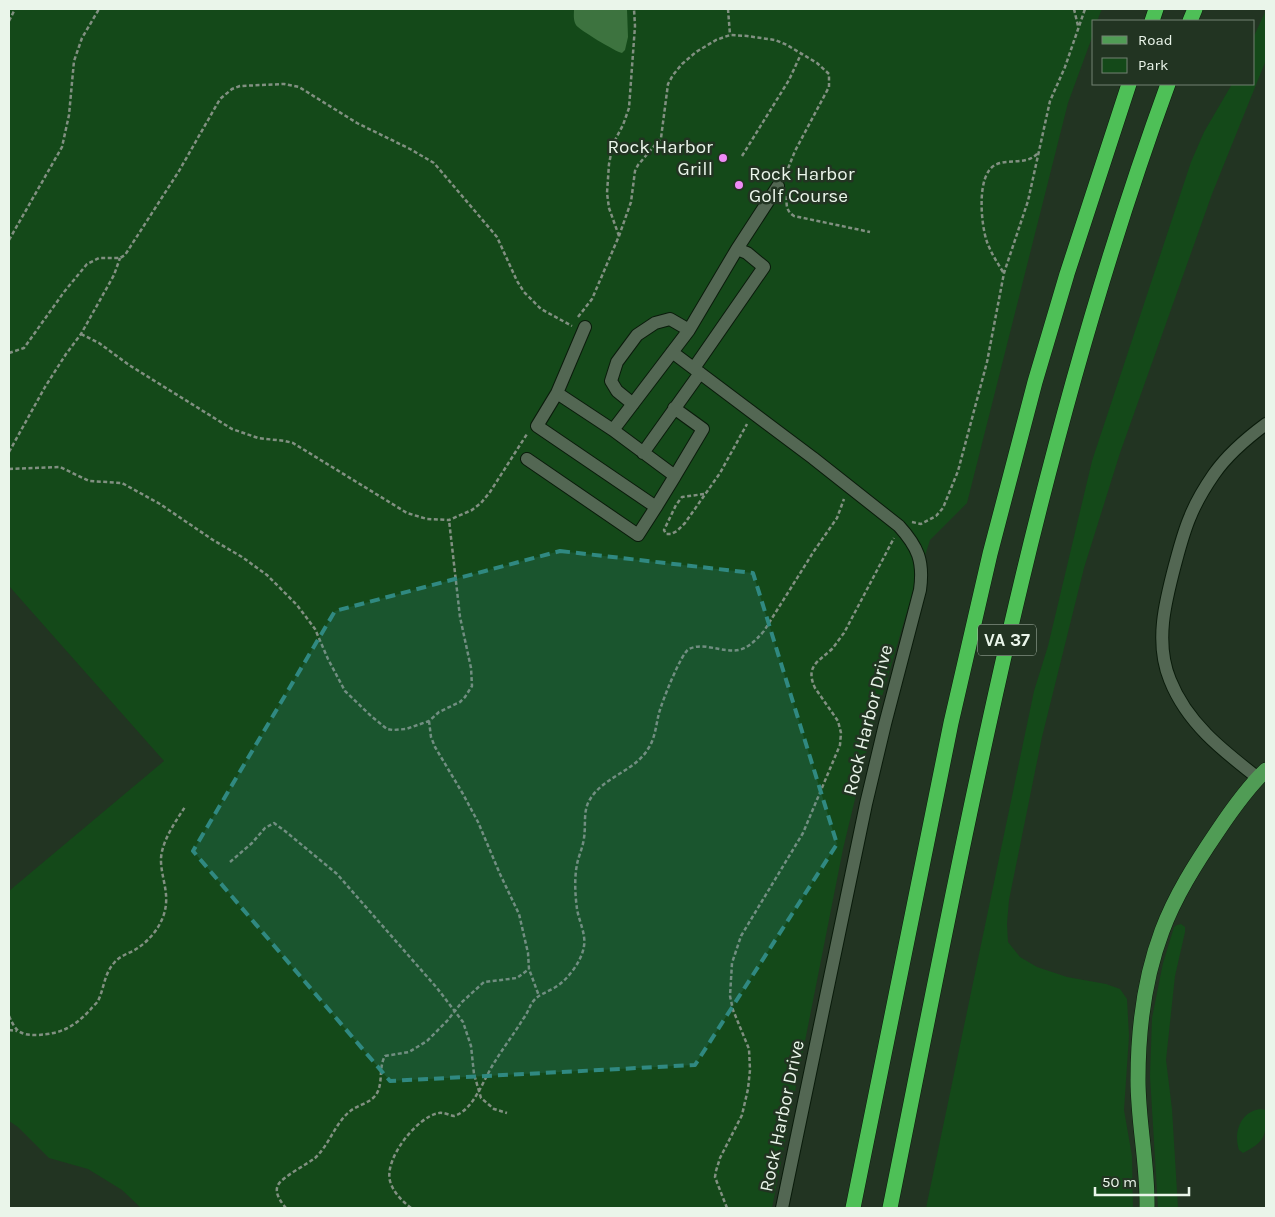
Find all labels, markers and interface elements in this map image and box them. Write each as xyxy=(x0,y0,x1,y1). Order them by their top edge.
legend xyxy=(1092,20,1255,85)
text: Road xyxy=(1138,31,1173,49)
text: Park xyxy=(1138,56,1168,74)
place label: Rock Harbor Grill xyxy=(607,136,713,180)
marker: Rock Harbor Grill xyxy=(717,152,729,164)
place label: Rock Harbor Golf Course xyxy=(749,163,855,207)
marker: Rock Harbor Golf Course xyxy=(733,179,745,191)
road number: VA 37 xyxy=(978,624,1036,656)
street label: Rock Harbor Drive xyxy=(839,642,897,798)
street label: Rock Harbor Drive xyxy=(755,1038,809,1194)
scale bar xyxy=(1095,1164,1189,1196)
text: 50 m xyxy=(1102,1173,1137,1191)

